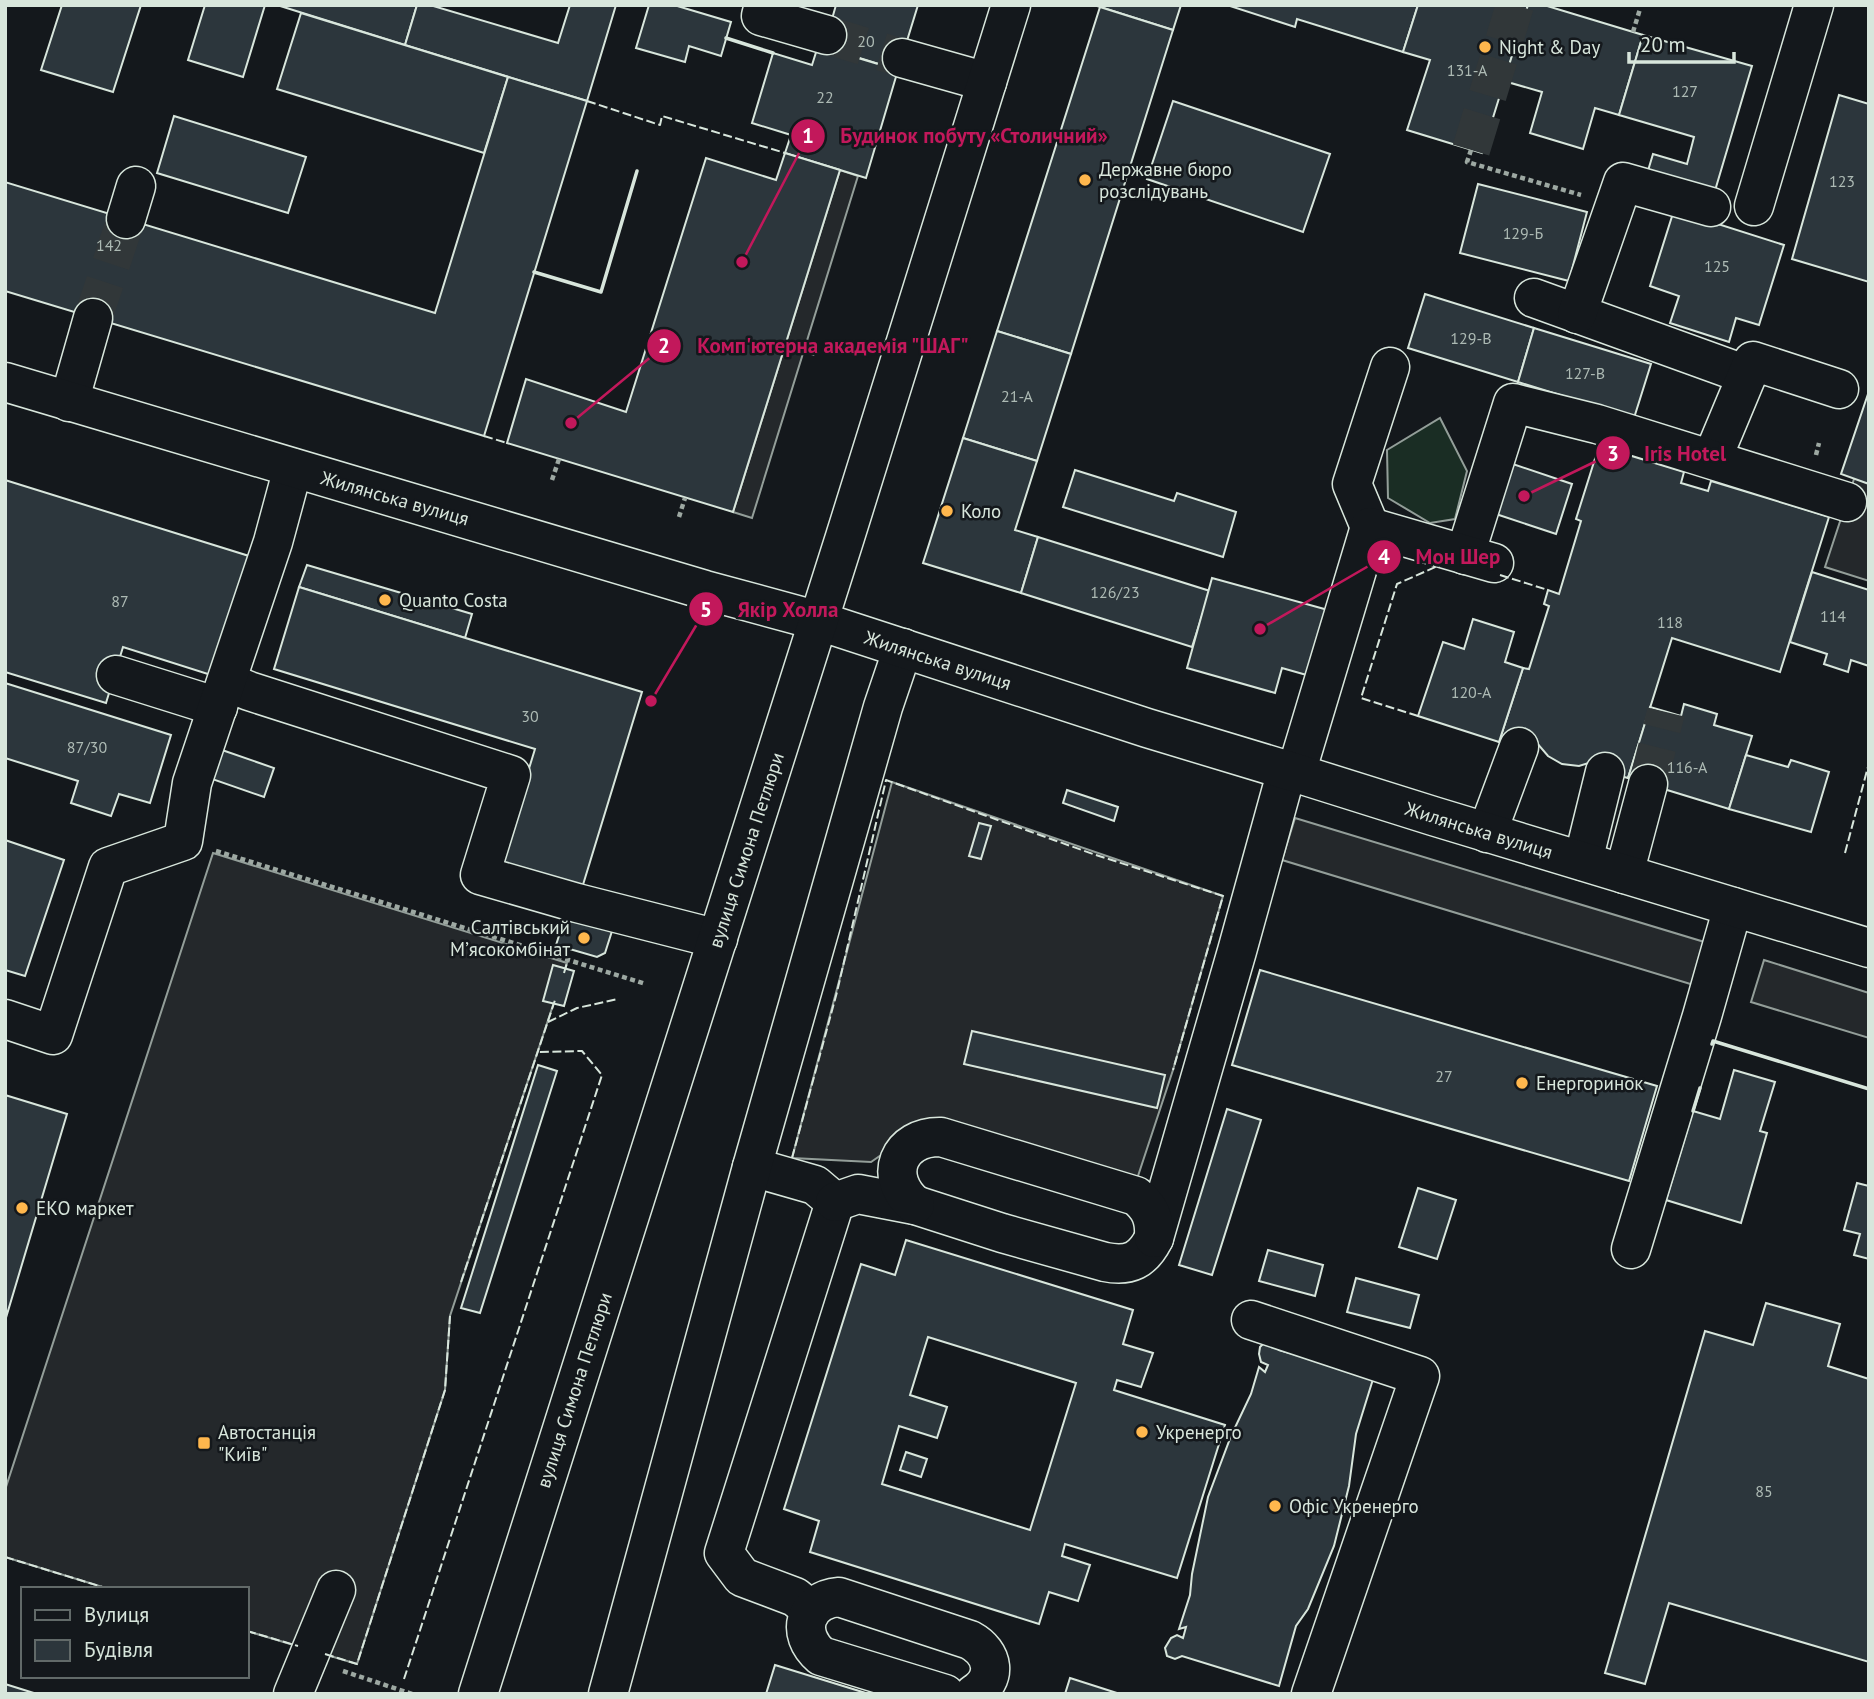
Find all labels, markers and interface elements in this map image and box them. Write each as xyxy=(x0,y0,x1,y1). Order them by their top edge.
scale bar xyxy=(1629,21,1734,65)
house number: 20 xyxy=(857,31,875,51)
text: 20 m xyxy=(1640,31,1686,58)
place label: Night & Day xyxy=(1499,35,1600,59)
marker: Night & Day xyxy=(1477,39,1493,55)
house number: 131-А xyxy=(1447,60,1488,80)
house number: 127 xyxy=(1672,81,1698,101)
house number: 22 xyxy=(816,87,834,107)
callout: Будинок побуту «Столичний» xyxy=(791,115,1122,157)
text: 1 xyxy=(802,122,814,149)
text: Будинок побуту «Столичний» xyxy=(840,122,1108,149)
place label: Державне бюро розслідувань xyxy=(1099,157,1232,203)
house number: 123 xyxy=(1829,171,1855,191)
marker: Державне бюро розслідувань xyxy=(1077,172,1093,188)
house number: 129-Б xyxy=(1503,223,1544,243)
house number: 142 xyxy=(96,235,122,255)
house number: 125 xyxy=(1704,256,1730,276)
callout: Комп'ютерна академія "ШАГ" xyxy=(647,325,983,367)
house number: 129-В xyxy=(1450,328,1492,348)
text: 2 xyxy=(658,332,670,359)
text: Комп'ютерна академія "ШАГ" xyxy=(697,332,969,359)
house number: 127-В xyxy=(1565,363,1605,383)
house number: 21-А xyxy=(1001,386,1034,406)
callout: Iris Hotel xyxy=(1595,432,1740,474)
text: 3 xyxy=(1607,440,1619,467)
text: Iris Hotel xyxy=(1644,440,1727,467)
street label: Жилянська вулиця xyxy=(317,465,472,531)
place label: Коло xyxy=(961,499,1001,523)
marker: Коло xyxy=(939,503,955,519)
callout: Мон Шер xyxy=(1366,536,1514,578)
text: 4 xyxy=(1378,543,1390,570)
text: Мон Шер xyxy=(1416,543,1500,570)
house number: 126/23 xyxy=(1090,582,1140,602)
place label: Quanto Costa xyxy=(399,588,508,612)
callout: Якір Холла xyxy=(688,588,852,630)
house number: 87 xyxy=(111,591,129,611)
marker: Quanto Costa xyxy=(377,592,393,608)
text: 5 xyxy=(700,596,712,623)
text: Якір Холла xyxy=(738,596,838,623)
house number: 114 xyxy=(1820,606,1846,626)
house number: 118 xyxy=(1657,612,1683,632)
street label: Жилянська вулиця xyxy=(861,625,1014,695)
house number: 120-А xyxy=(1451,682,1492,702)
house number: 30 xyxy=(521,706,539,726)
house number: 87/30 xyxy=(67,737,108,757)
street label: вулиця Симона Петлюри xyxy=(703,749,789,951)
house number: 116-А xyxy=(1667,757,1708,777)
street label: Жилянська вулиця xyxy=(1401,796,1556,864)
place label: Салтівський Мʼясокомбінат xyxy=(450,915,570,961)
marker: Салтівський Мʼясокомбінат xyxy=(576,930,592,946)
house number: 27 xyxy=(1435,1066,1453,1086)
place label: Енергоринок xyxy=(1536,1071,1643,1095)
marker: Енергоринок xyxy=(1514,1075,1530,1091)
place label: ЕКО маркет xyxy=(36,1196,134,1220)
marker: ЕКО маркет xyxy=(14,1200,30,1216)
street label: вулиця Симона Петлюри xyxy=(531,1289,617,1491)
place label: Автостанція "Київ" xyxy=(218,1420,316,1466)
place label: Укренерго xyxy=(1156,1420,1242,1444)
marker: Укренерго xyxy=(1134,1424,1150,1440)
marker: Автостанція "Київ" xyxy=(196,1435,212,1451)
house number: 85 xyxy=(1755,1481,1773,1501)
place label: Офіс Укренерго xyxy=(1289,1494,1419,1518)
marker: Офіс Укренерго xyxy=(1267,1498,1283,1514)
legend xyxy=(21,1587,248,1678)
text: Вулиця xyxy=(84,1601,149,1628)
text: Будівля xyxy=(84,1636,153,1663)

